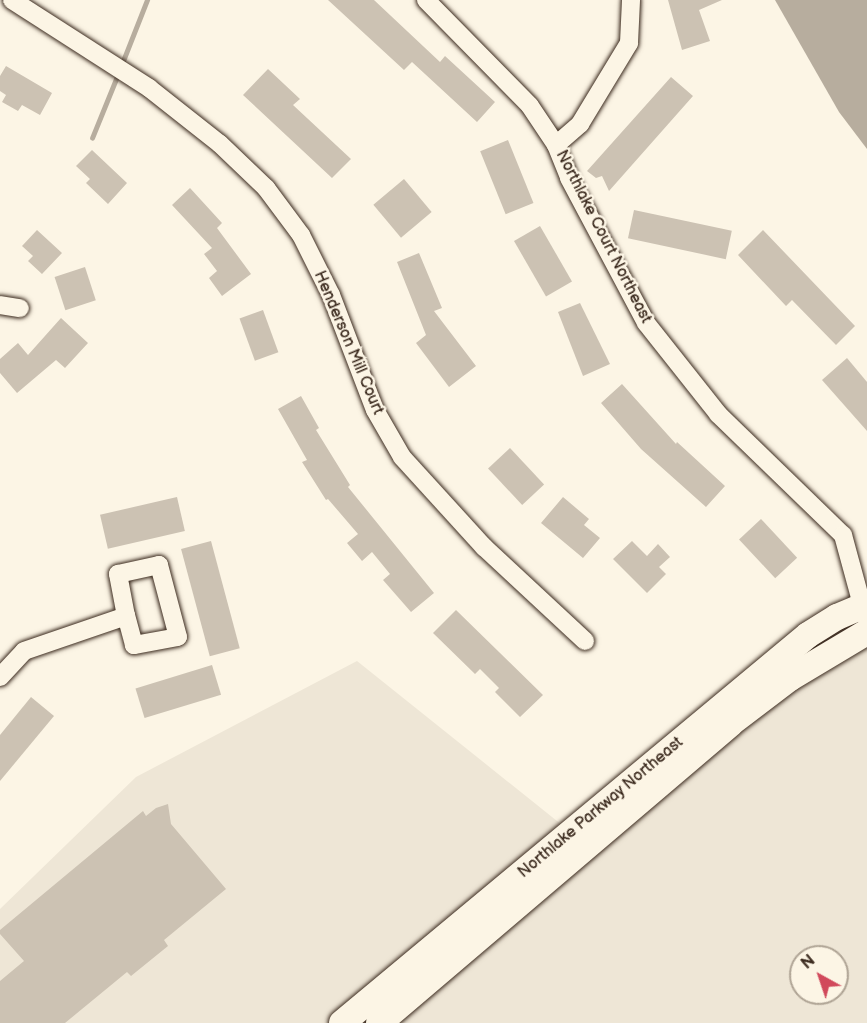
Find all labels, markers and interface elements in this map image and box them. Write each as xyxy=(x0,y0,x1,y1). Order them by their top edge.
street label: Northlake Court Northeast xyxy=(551,147,655,327)
street label: Henderson Mill Court xyxy=(309,268,387,418)
street label: Northlake Parkway Northeast xyxy=(514,733,688,883)
north arrow xyxy=(789,945,849,1005)
text: N xyxy=(798,951,819,974)

